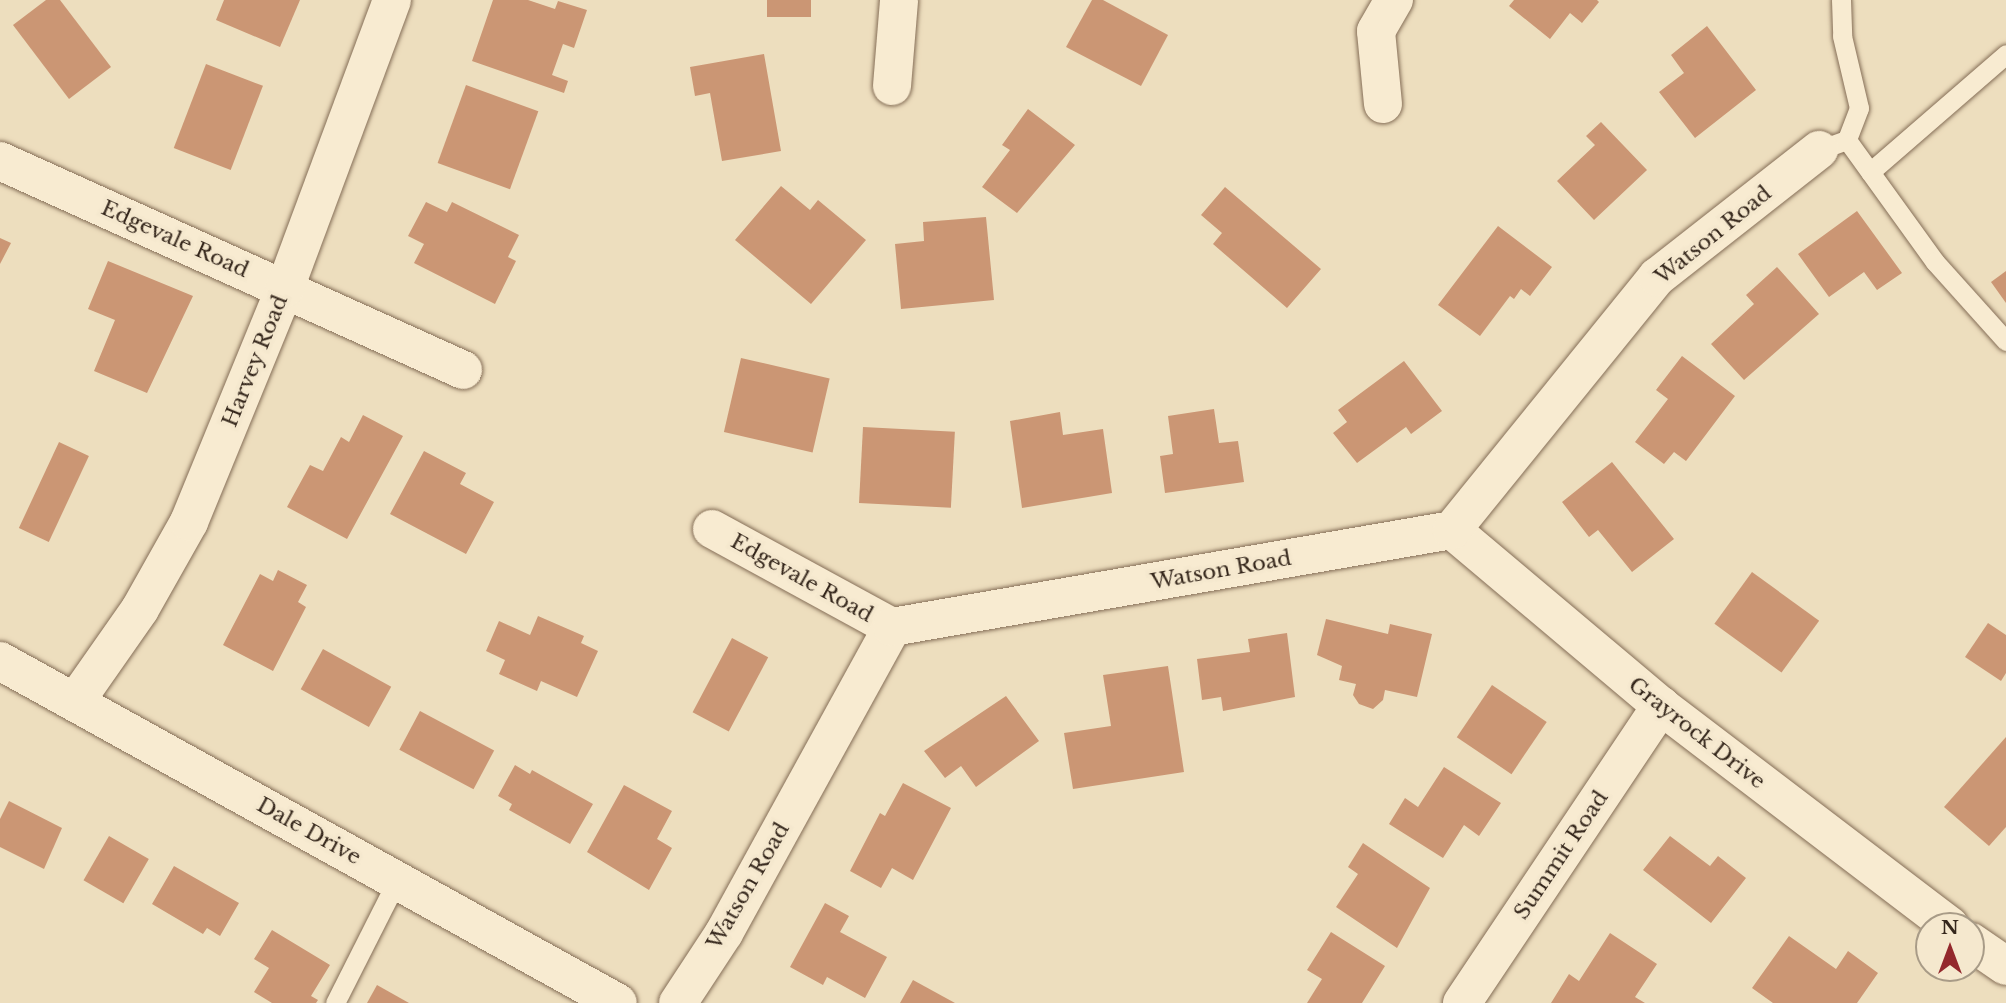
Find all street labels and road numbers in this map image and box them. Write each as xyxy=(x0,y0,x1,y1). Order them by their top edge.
street label: Watson Road xyxy=(1650,181,1776,289)
street label: Edgevale Road xyxy=(97,195,253,283)
street label: Harvey Road xyxy=(217,291,293,431)
street label: Edgevale Road xyxy=(727,529,877,627)
street label: Watson Road xyxy=(1149,545,1293,595)
street label: Grayrock Drive xyxy=(1624,672,1770,794)
street label: Summit Road xyxy=(1509,786,1613,924)
street label: Dale Drive xyxy=(253,792,365,870)
street label: Watson Road xyxy=(702,818,794,954)

